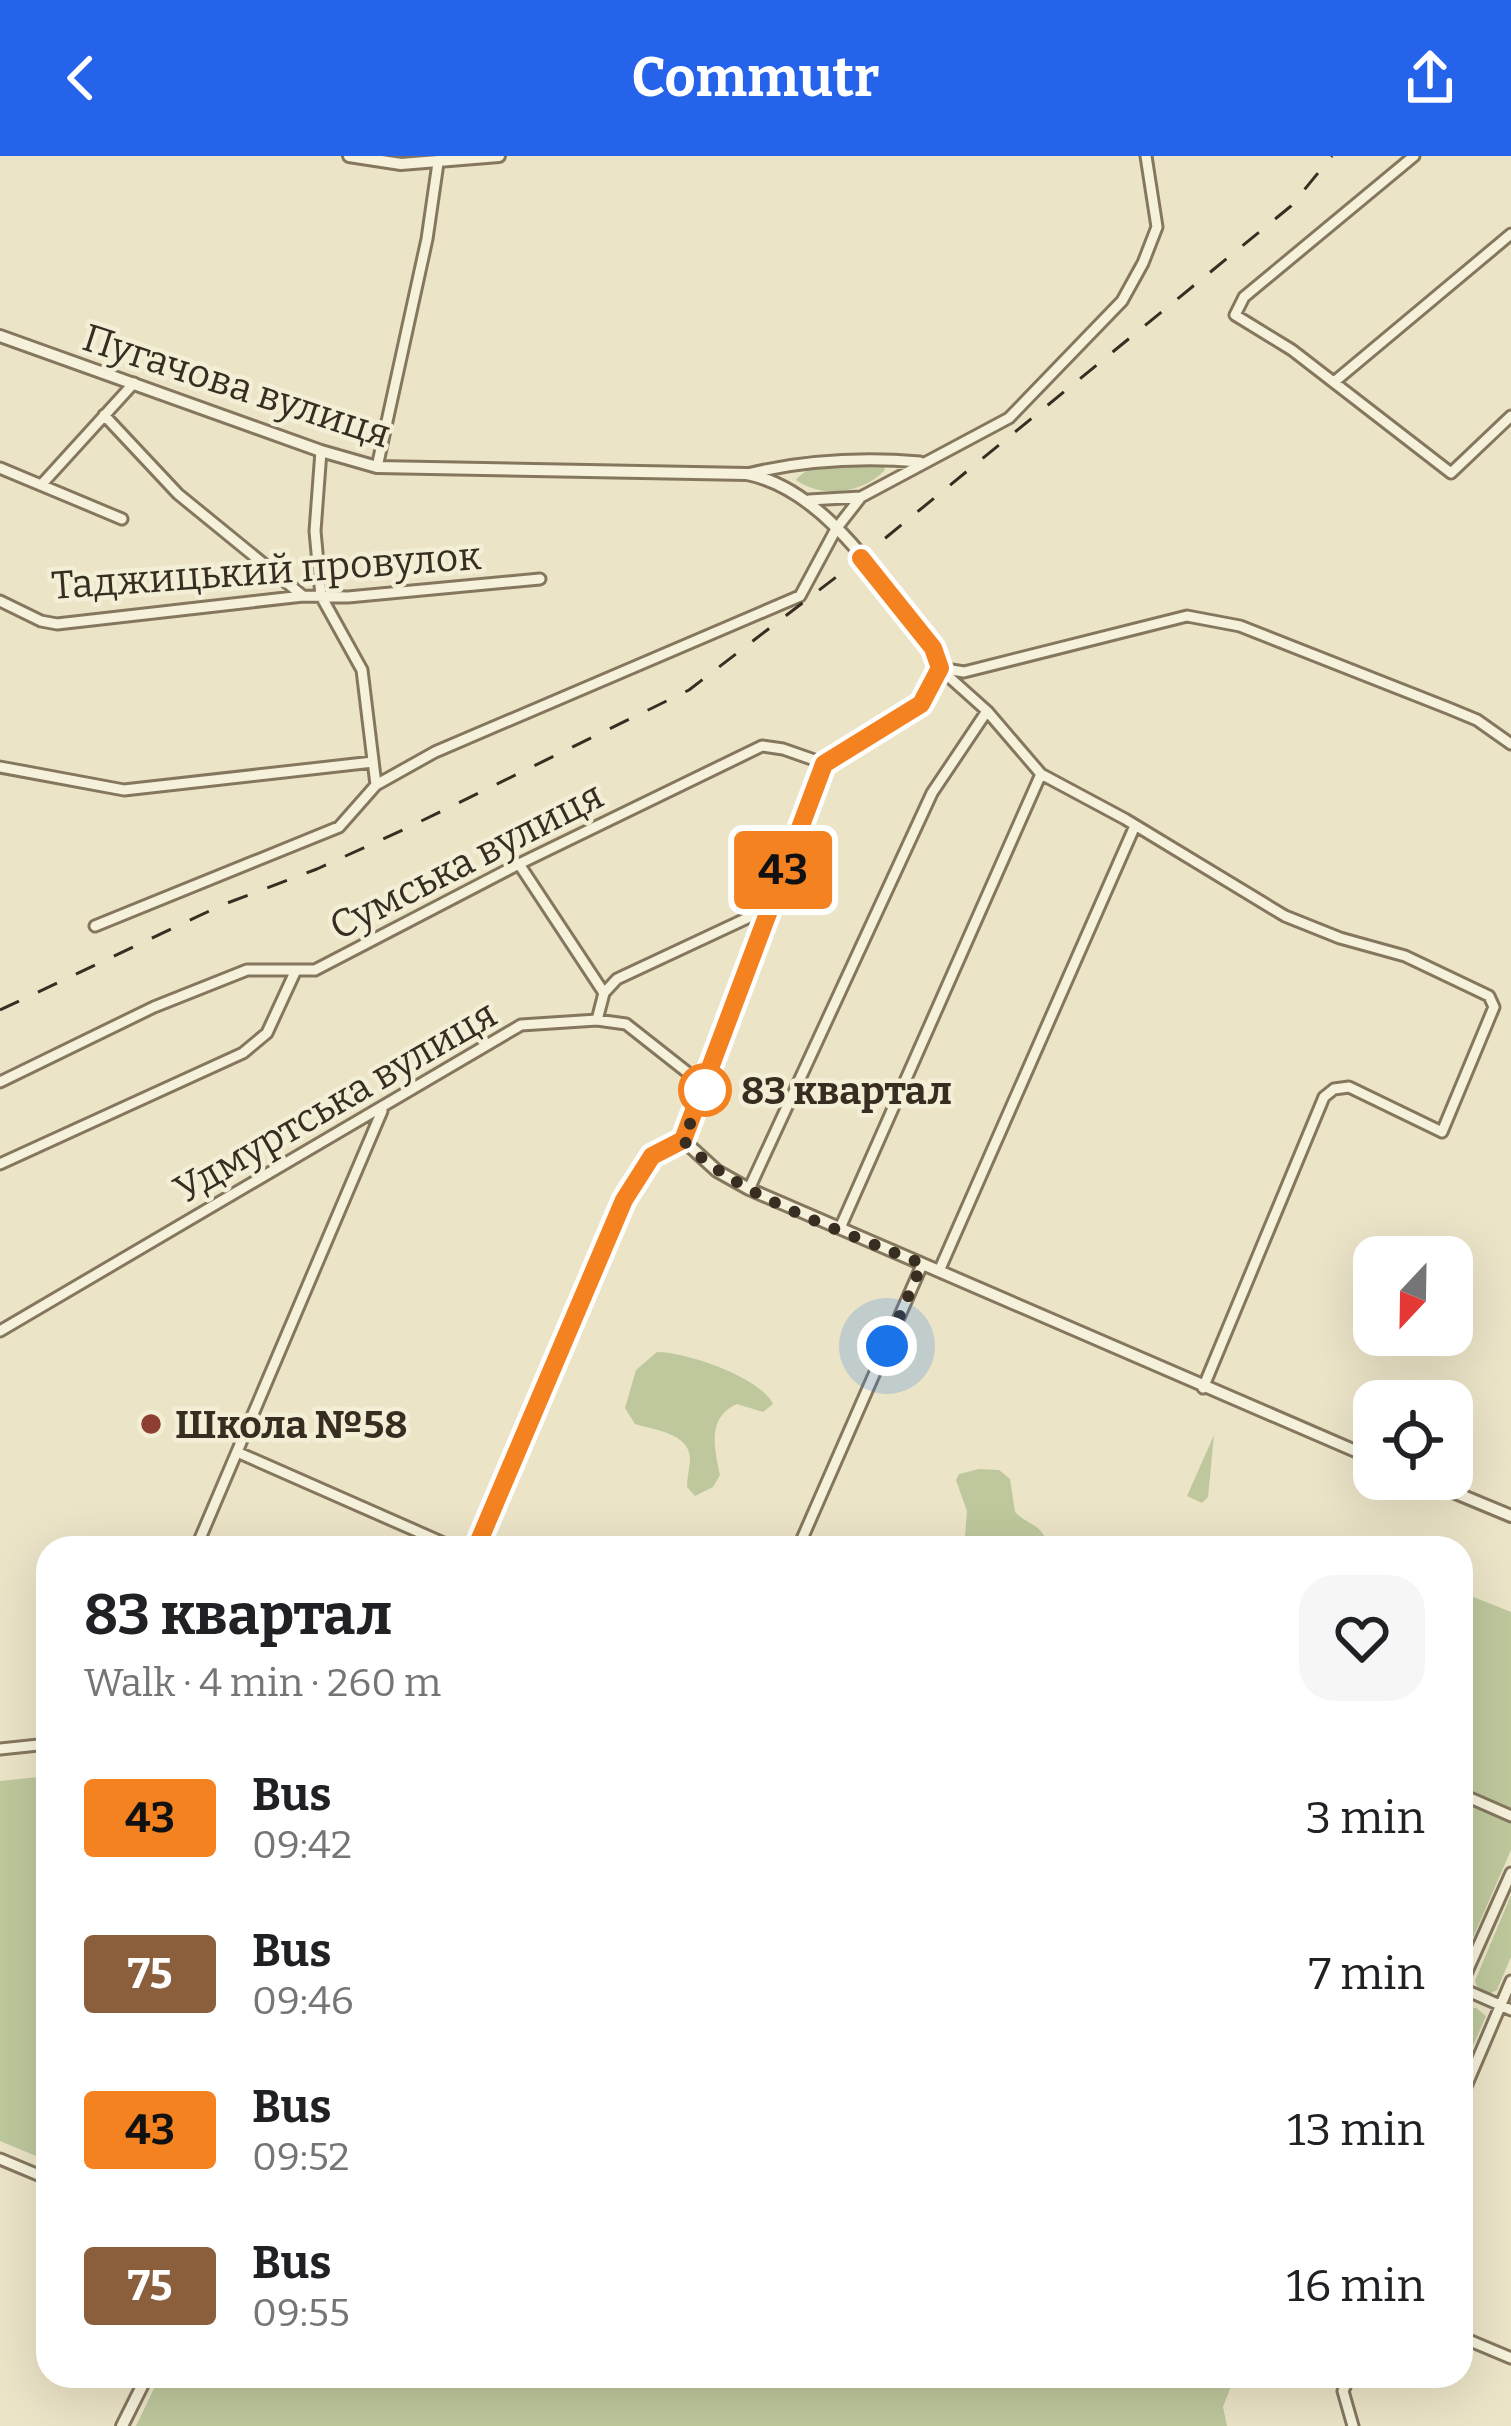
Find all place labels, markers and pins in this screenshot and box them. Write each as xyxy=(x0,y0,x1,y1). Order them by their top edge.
marker: 83 квартал xyxy=(680,1065,730,1115)
place label: 83 квартал xyxy=(741,1068,952,1114)
place label: Школа №58 xyxy=(175,1402,408,1448)
marker: Школа №58 xyxy=(138,1411,164,1437)

